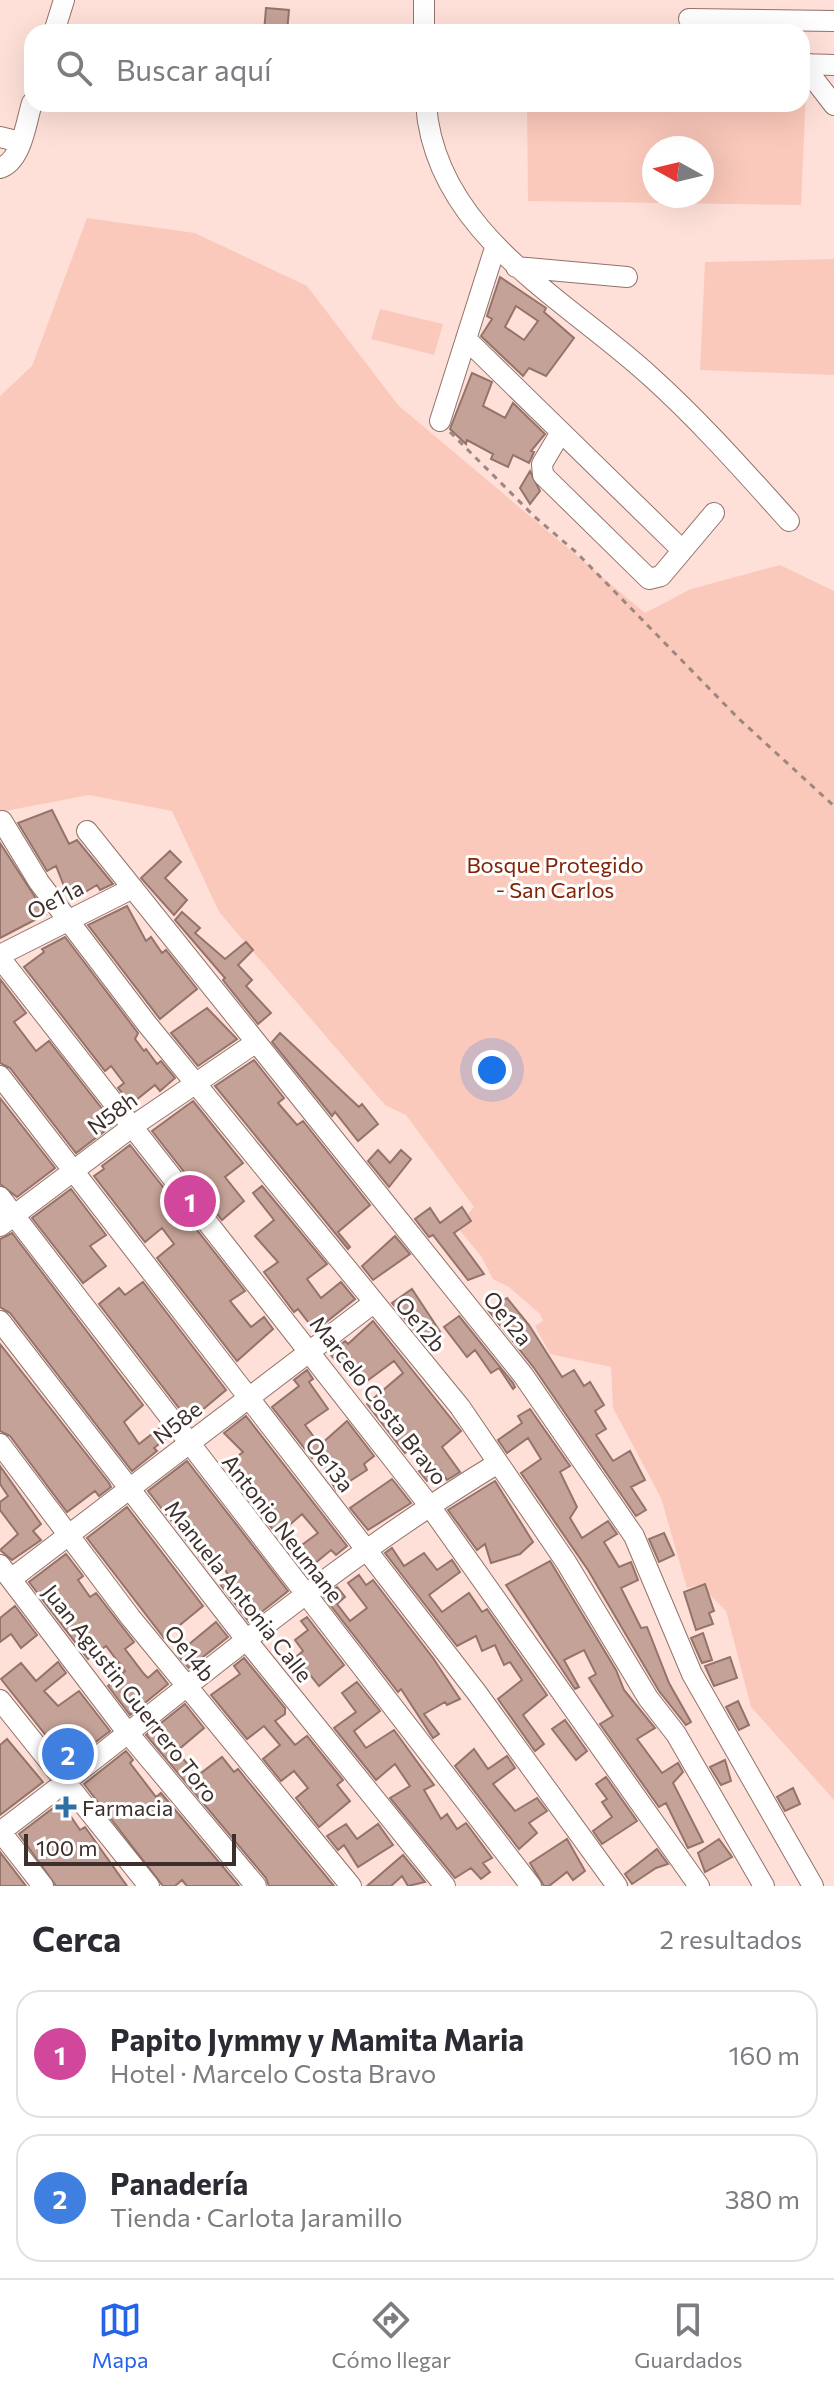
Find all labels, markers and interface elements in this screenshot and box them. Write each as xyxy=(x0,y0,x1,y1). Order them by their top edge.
search box xyxy=(24,24,810,112)
icon: search xyxy=(52,46,96,90)
text: Buscar aquí xyxy=(116,50,272,87)
north arrow xyxy=(642,136,714,208)
park label: Bosque Protegido - San Carlos xyxy=(466,851,644,903)
street label: Oe11a xyxy=(22,873,88,925)
your location xyxy=(472,1050,512,1090)
street label: N58h xyxy=(82,1086,142,1140)
pin: 1 xyxy=(164,1171,216,1231)
street label: Oe12a xyxy=(478,1285,538,1351)
street label: Oe12b xyxy=(390,1291,452,1357)
street label: Marcelo Costa Bravo xyxy=(305,1310,453,1490)
street label: N58e xyxy=(147,1395,207,1449)
street label: Oe13a xyxy=(300,1431,360,1497)
street label: Antonio Neumane xyxy=(217,1448,349,1608)
street label: Manuela Antonia Calle xyxy=(160,1495,318,1687)
street label: Juan Agustin Guerrero Toro xyxy=(38,1579,224,1807)
street label: Oe14b xyxy=(159,1619,221,1687)
pin: 2 xyxy=(42,1724,94,1784)
place label: Farmacia xyxy=(82,1794,173,1821)
marker: Farmacia xyxy=(57,1798,75,1816)
scale bar xyxy=(24,1830,236,1866)
text: 100 m xyxy=(36,1834,98,1861)
text: Cerca xyxy=(32,1917,121,1959)
text: 2 resultados xyxy=(660,1923,802,1954)
text: Papito Jymmy y Mamita Maria xyxy=(110,2020,524,2057)
text: 1 xyxy=(54,2039,66,2070)
text: 160 m xyxy=(728,2039,800,2070)
text: Hotel · Marcelo Costa Bravo xyxy=(110,2057,436,2088)
text: Panadería xyxy=(110,2164,248,2201)
text: 2 xyxy=(53,2183,67,2214)
text: 380 m xyxy=(725,2183,800,2214)
text: Tienda · Carlota Jaramillo xyxy=(110,2201,403,2232)
tab: Mapa xyxy=(92,2298,148,2373)
tab: Cómo llegar xyxy=(332,2298,451,2373)
tab: Guardados xyxy=(634,2298,742,2373)

